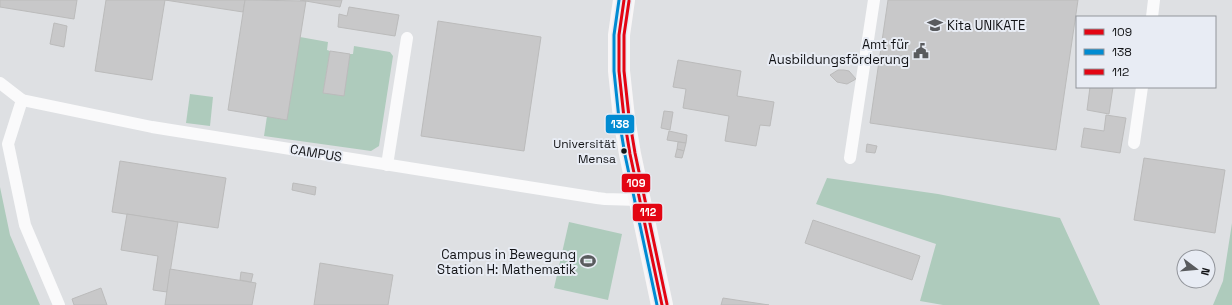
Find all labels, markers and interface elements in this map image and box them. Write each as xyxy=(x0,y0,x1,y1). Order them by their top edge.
school or university icon: Kita UNIKATE xyxy=(926,16,944,34)
legend xyxy=(1076,16,1216,88)
place label: Kita UNIKATE xyxy=(947,17,1025,34)
text: 109 xyxy=(1112,24,1132,40)
place label: Amt für Ausbildungsförderung xyxy=(769,36,909,68)
public building icon: Amt für Ausbildungsförderung xyxy=(912,42,930,60)
text: 138 xyxy=(1112,44,1132,60)
text: 112 xyxy=(1112,64,1129,80)
line badge: 138 xyxy=(605,114,635,134)
text: 138 xyxy=(611,117,630,131)
place label: Universität Mensa xyxy=(553,136,616,167)
street label: CAMPUS xyxy=(289,141,343,165)
marker: Universität Mensa xyxy=(619,146,629,156)
line badge: 109 xyxy=(621,173,651,193)
text: 109 xyxy=(627,176,646,190)
line badge: 112 xyxy=(632,203,663,222)
text: 112 xyxy=(640,205,657,219)
place label: Campus in Bewegung Station H: Mathematik xyxy=(437,246,576,278)
north arrow xyxy=(1176,249,1216,289)
sports icon: Campus in Bewegung Station H: Mathematik xyxy=(579,252,597,270)
text: N xyxy=(1198,266,1213,277)

